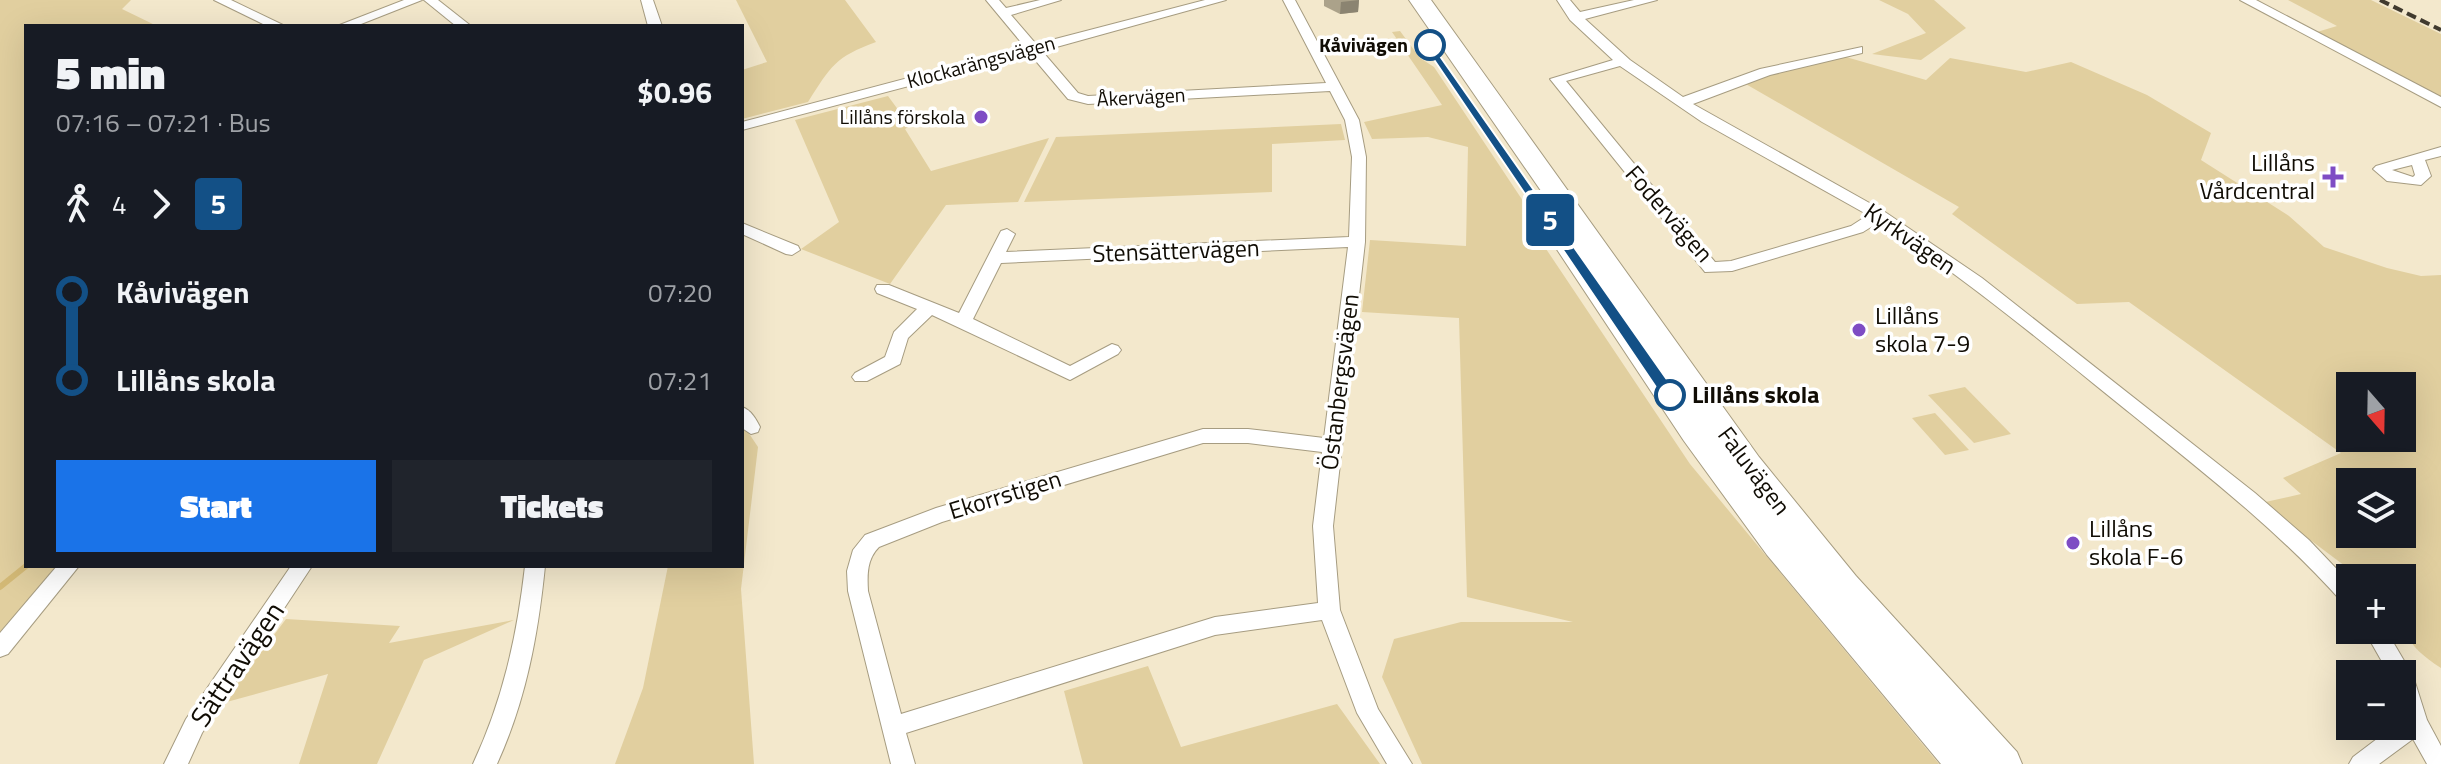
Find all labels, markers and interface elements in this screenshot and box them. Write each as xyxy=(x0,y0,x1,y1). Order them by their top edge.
street label: Klockarängsvägen xyxy=(903,27,1059,96)
place label: Kåvivägen xyxy=(1319,29,1408,60)
marker: Kåvivägen xyxy=(1415,30,1445,60)
text: 5 min xyxy=(56,39,165,106)
text: $0.96 xyxy=(637,69,712,115)
street label: Åkervägen xyxy=(1096,79,1186,114)
place label: Lillåns förskola xyxy=(840,101,965,132)
text: 07:16 – 07:21 · Bus xyxy=(56,103,271,142)
marker: Lillåns förskola xyxy=(972,108,990,126)
place label: Lillåns Vårdcentral xyxy=(2199,144,2315,208)
street label: Fodervägen xyxy=(1617,157,1722,270)
marker: Lillåns Vårdcentral xyxy=(2322,166,2344,188)
icon: walk xyxy=(56,182,100,226)
icon: forward xyxy=(139,182,183,226)
text: 5 xyxy=(211,182,226,225)
text: 4 xyxy=(112,185,127,224)
street label: Kyrkvägen xyxy=(1857,193,1964,283)
line badge: 5 xyxy=(1524,194,1576,246)
text: 5 xyxy=(1542,198,1558,241)
street label: Stensättervägen xyxy=(1092,229,1260,271)
text: Kåvivägen xyxy=(116,269,249,315)
text: 07:20 xyxy=(648,273,712,312)
street label: Östanbergsvägen xyxy=(1310,292,1368,472)
place label: Lillåns skola 7-9 xyxy=(1875,297,1970,361)
marker: Lillåns skola 7-9 xyxy=(1850,321,1868,339)
text: Lillåns skola xyxy=(116,357,276,403)
text: 07:21 xyxy=(648,361,712,400)
north arrow xyxy=(2336,372,2416,452)
map controls xyxy=(2336,372,2416,740)
place label: Lillåns skola xyxy=(1692,376,1820,412)
marker: Lillåns skola xyxy=(1655,380,1685,410)
street label: Faluvägen xyxy=(1709,418,1800,522)
button: Start xyxy=(56,460,376,552)
button: Tickets xyxy=(392,460,712,552)
street label: Ekorrstigen xyxy=(944,460,1065,528)
button: layers xyxy=(2336,468,2416,548)
place label: Lillåns skola F-6 xyxy=(2089,510,2183,574)
marker: Lillåns skola F-6 xyxy=(2064,534,2082,552)
button: + xyxy=(2336,564,2416,644)
street label: Sättravägen xyxy=(179,592,294,735)
button: − xyxy=(2336,660,2416,740)

